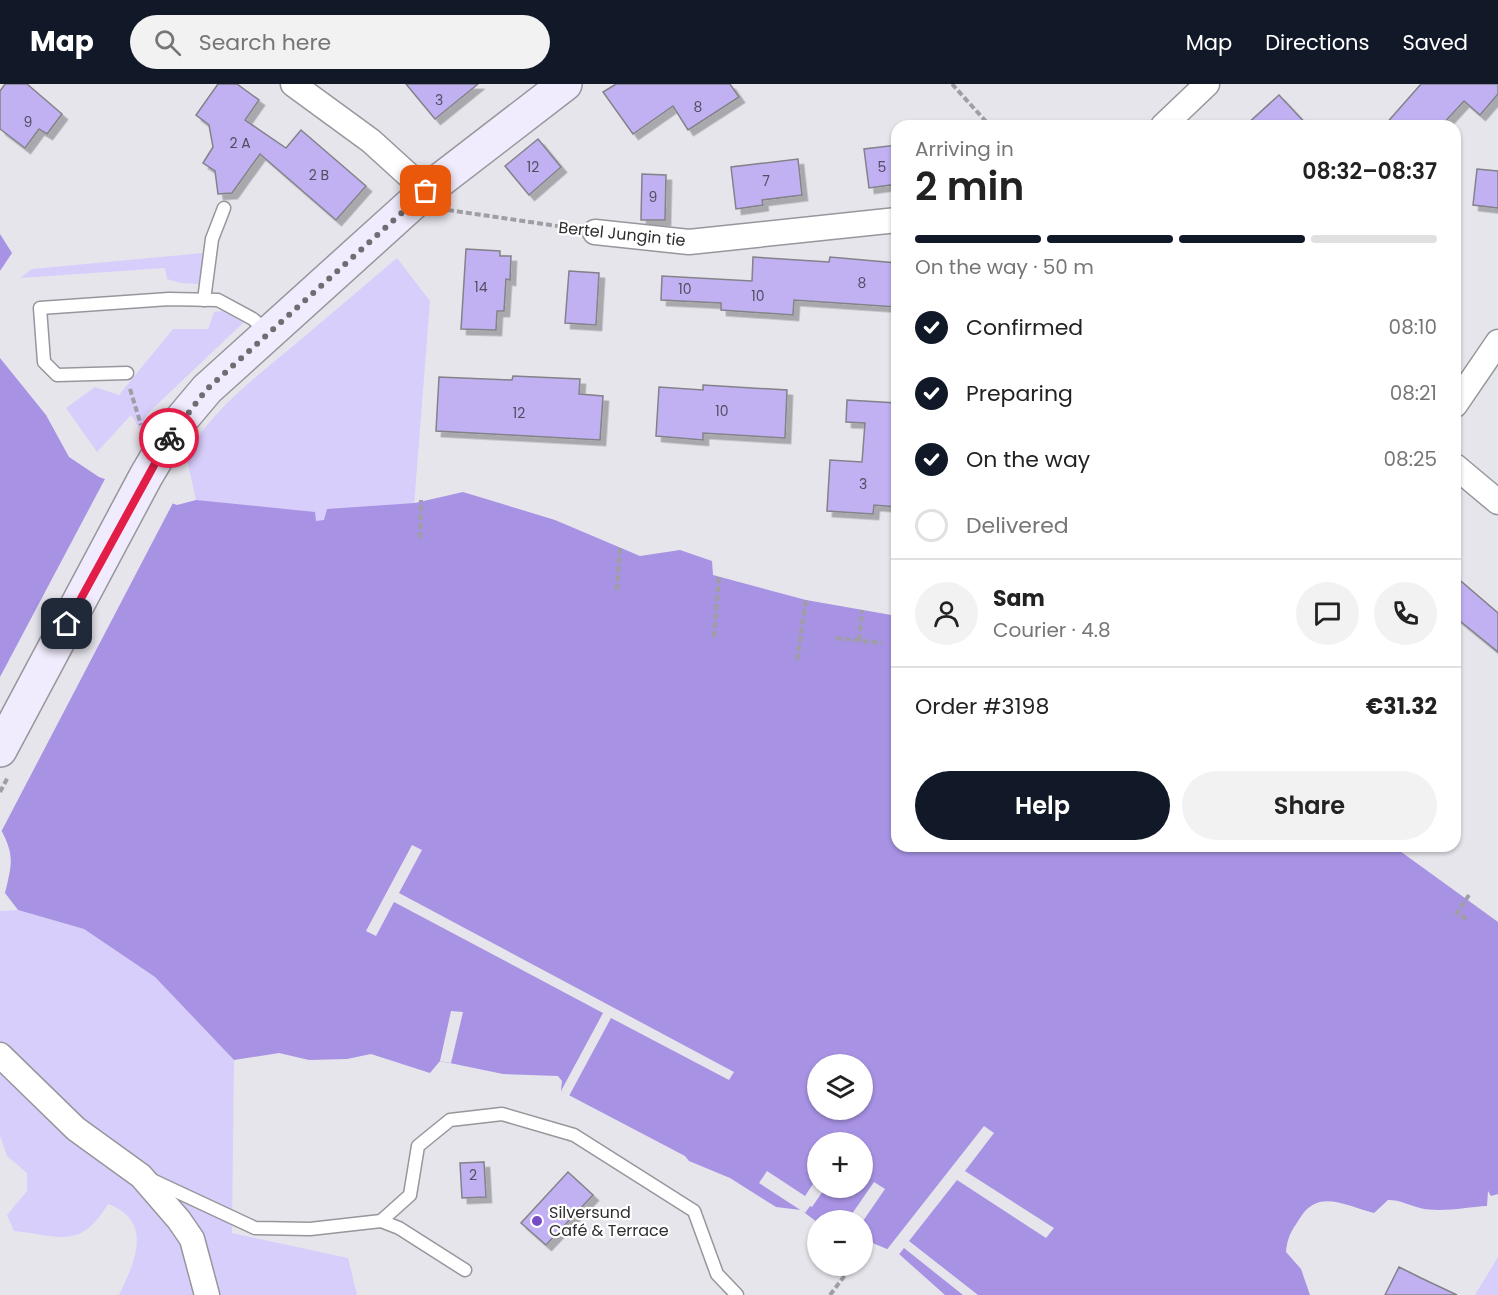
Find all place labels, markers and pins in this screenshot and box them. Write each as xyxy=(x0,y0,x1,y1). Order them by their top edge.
pin xyxy=(400,165,451,216)
pin xyxy=(41,598,92,649)
place label: Silversund Café & Terrace xyxy=(549,1201,669,1242)
marker: Silversund Café & Terrace xyxy=(530,1214,544,1228)

